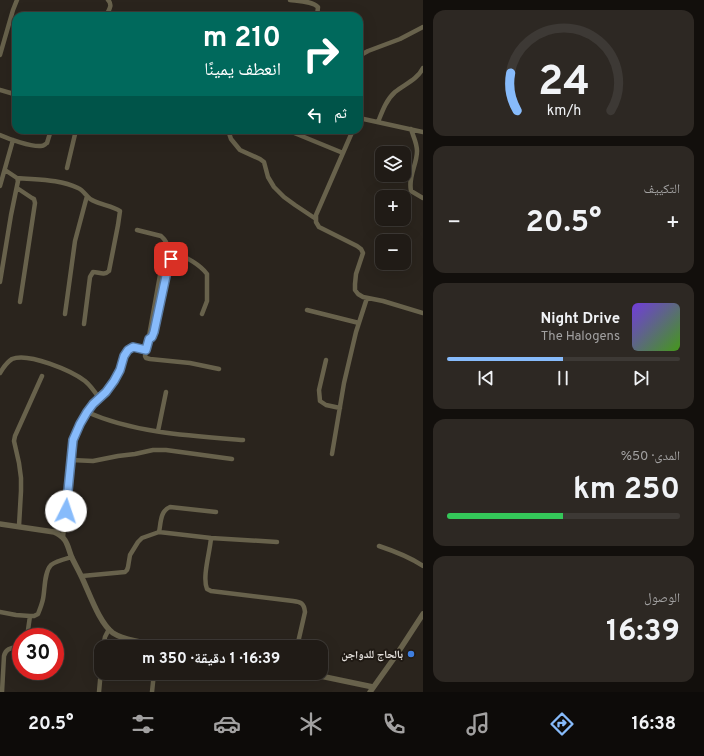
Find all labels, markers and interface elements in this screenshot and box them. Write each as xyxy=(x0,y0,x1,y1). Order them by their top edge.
text: 210 m xyxy=(203,21,281,57)
icon: right xyxy=(295,28,347,80)
text: 24 xyxy=(537,57,590,110)
text: انعطف يمينًا xyxy=(204,59,281,82)
text: km/h xyxy=(546,102,581,120)
icon: left xyxy=(304,104,326,126)
text: ثم xyxy=(334,105,347,124)
map controls xyxy=(375,146,411,270)
button: layers xyxy=(375,146,411,182)
text: التكييف xyxy=(644,182,680,198)
button: + xyxy=(375,190,411,226)
text: 20.5° xyxy=(525,205,602,242)
text: − xyxy=(447,210,461,237)
text: + xyxy=(666,210,680,237)
button: − xyxy=(375,234,411,270)
pin xyxy=(154,242,188,276)
icon: arrive xyxy=(160,248,182,270)
text: Night Drive xyxy=(540,310,620,329)
text: The Halogens xyxy=(541,329,620,345)
icon: previous xyxy=(475,367,497,389)
icon: pause xyxy=(552,367,574,389)
icon: next xyxy=(630,367,652,389)
text: المدى · 50% xyxy=(621,449,680,465)
text: 250 km xyxy=(573,472,680,509)
position arrow xyxy=(45,490,87,532)
text: الوصول xyxy=(644,591,680,607)
text: 16:39 xyxy=(606,614,680,651)
speed limit sign: 30 xyxy=(12,628,64,680)
place label: بالحاج للدواجن xyxy=(341,648,403,662)
marker: بالحاج للدواجن xyxy=(406,649,416,659)
text: 16:39 · 1 دقيقة · 350 m xyxy=(142,650,280,669)
icon: filters xyxy=(129,710,157,738)
icon: car xyxy=(213,710,241,738)
icon: climate xyxy=(297,710,325,738)
icon: phone xyxy=(380,710,408,738)
icon: music xyxy=(464,710,492,738)
icon: directions xyxy=(548,710,576,738)
text: 20.5° xyxy=(28,713,74,736)
text: 16:38 xyxy=(631,713,676,736)

